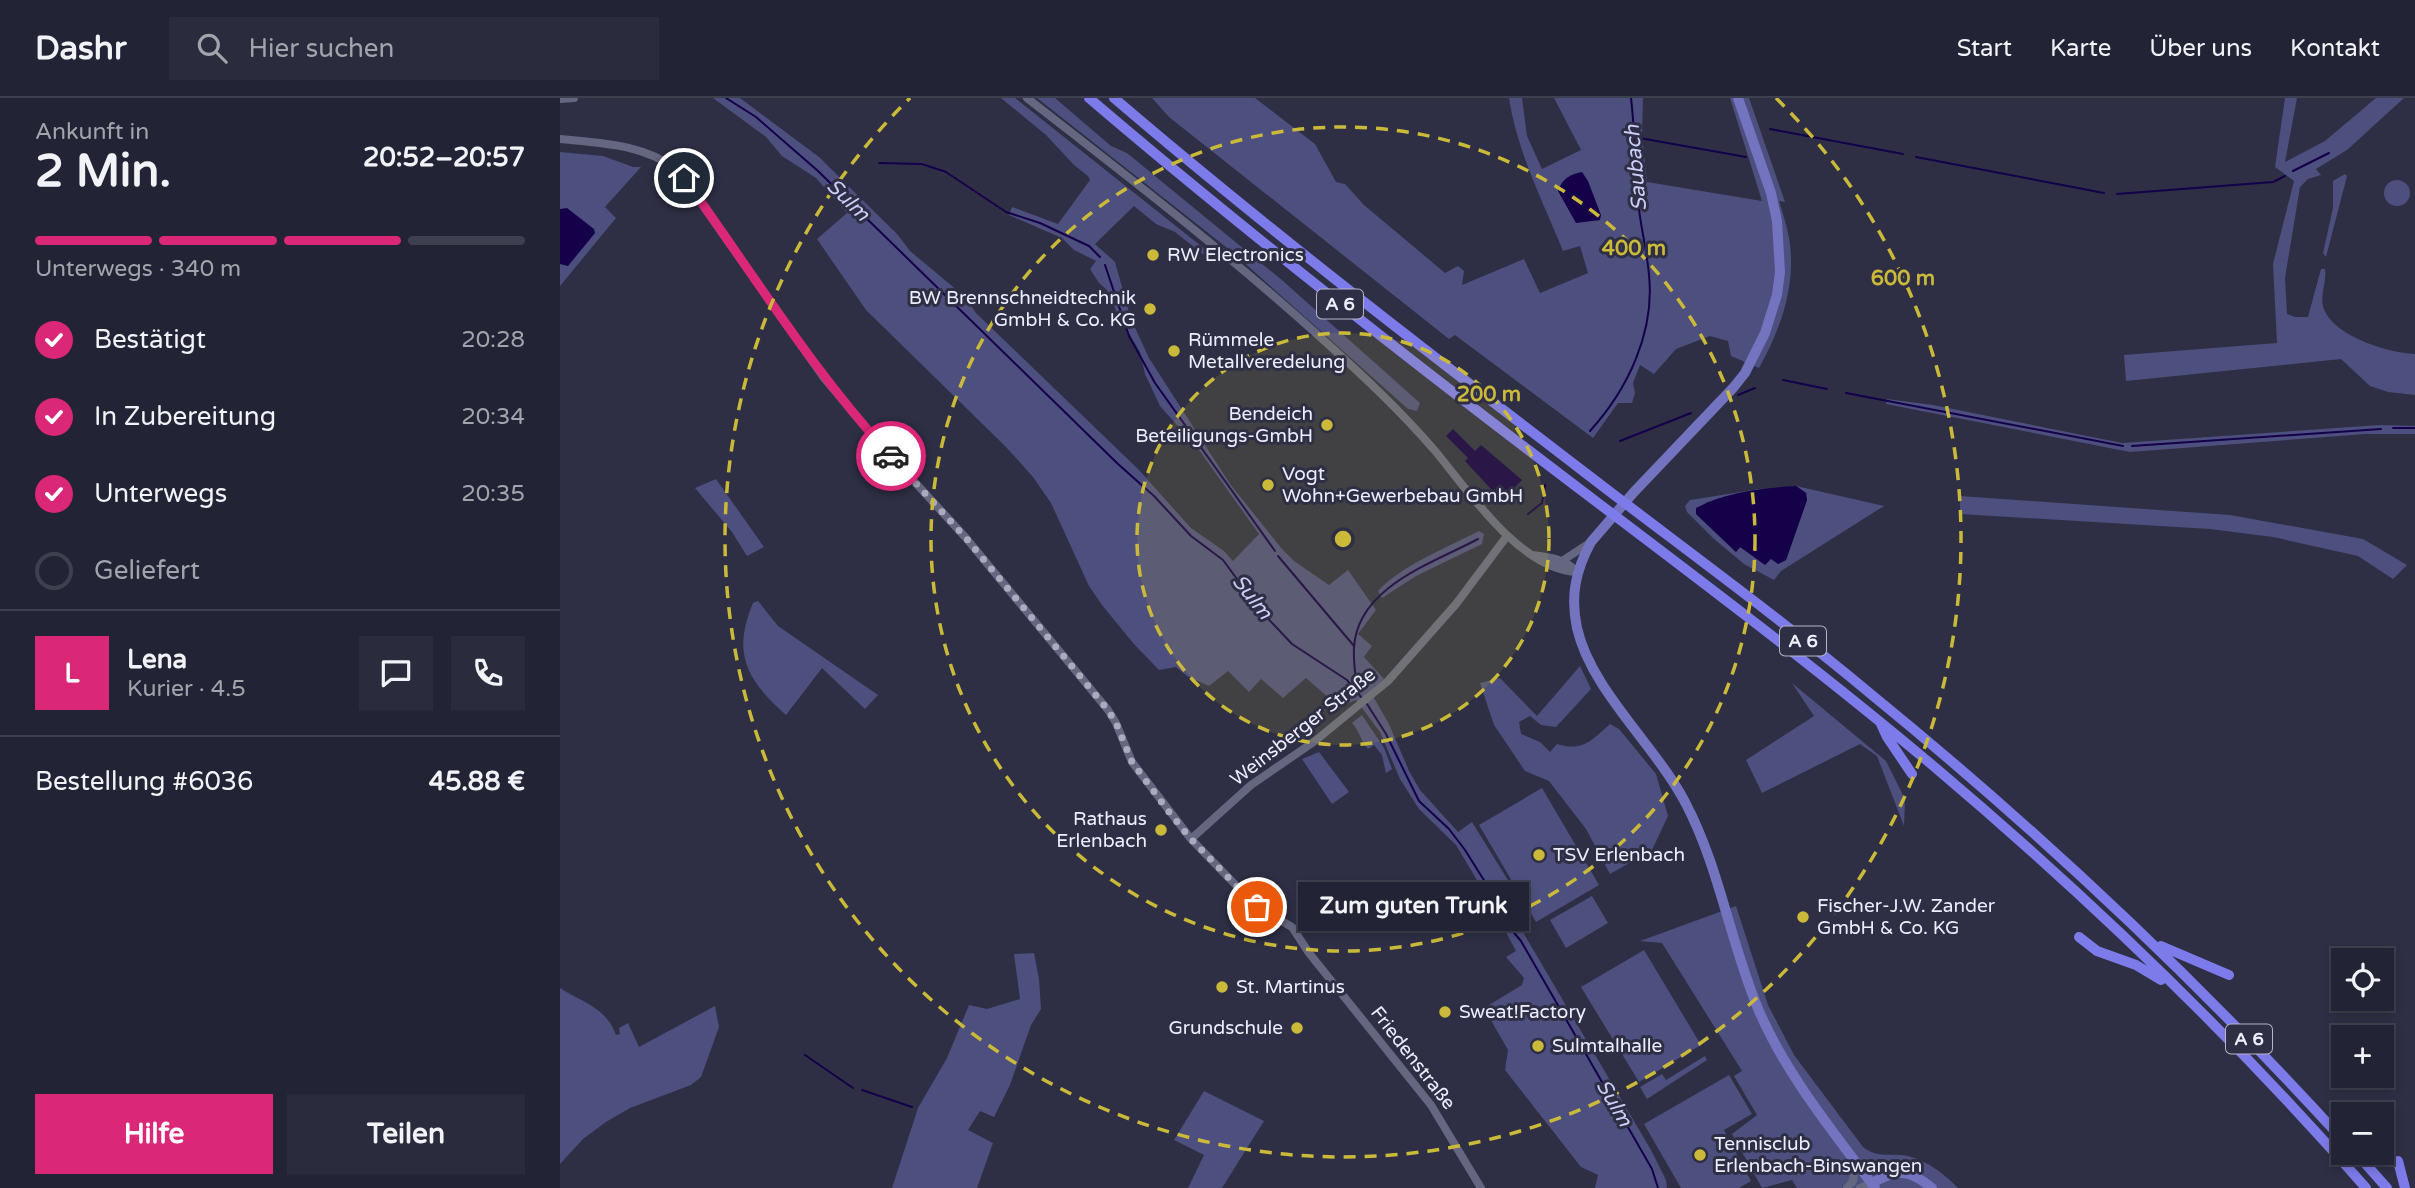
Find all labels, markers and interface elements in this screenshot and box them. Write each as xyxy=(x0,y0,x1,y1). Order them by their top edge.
search box xyxy=(169,17,659,80)
text: Dashr xyxy=(35,29,127,68)
icon: search xyxy=(193,29,231,67)
text: Hier suchen xyxy=(249,33,394,64)
text: Start xyxy=(1957,34,2012,63)
text: Karte xyxy=(2050,34,2111,63)
text: Über uns xyxy=(2149,34,2252,63)
text: Kontakt xyxy=(2290,34,2380,63)
text: Ankunft in xyxy=(35,118,149,146)
water label: Saubach xyxy=(1620,123,1652,212)
text: 20:52–20:57 xyxy=(363,142,525,173)
text: 2 Min. xyxy=(35,144,171,199)
pin xyxy=(654,148,714,208)
icon: home xyxy=(665,159,703,197)
water label: Sulm xyxy=(821,174,875,227)
text: 400 m xyxy=(1602,236,1666,261)
place label: RW Electronics xyxy=(1167,244,1304,266)
marker: RW Electronics xyxy=(1145,247,1161,263)
text: Unterwegs · 340 m xyxy=(35,255,241,283)
text: 600 m xyxy=(1871,266,1935,291)
place label: BW Brennschneidtechnik GmbH & Co. KG xyxy=(909,287,1136,331)
road number: A 6 xyxy=(1317,289,1363,318)
marker: BW Brennschneidtechnik GmbH & Co. KG xyxy=(1142,301,1158,317)
icon: check xyxy=(35,321,73,359)
text: Bestätigt xyxy=(94,324,206,355)
text: 20:28 xyxy=(461,326,525,354)
place label: Rümmele Metallveredelung xyxy=(1188,329,1345,373)
marker: Rümmele Metallveredelung xyxy=(1166,343,1182,359)
text: 200 m xyxy=(1457,382,1521,407)
icon: check xyxy=(35,398,73,436)
text: In Zubereitung xyxy=(94,401,276,432)
text: 20:34 xyxy=(461,403,525,431)
place label: Bendeich Beteiligungs-GmbH xyxy=(1135,403,1313,447)
marker: Bendeich Beteiligungs-GmbH xyxy=(1319,417,1335,433)
courier xyxy=(856,421,926,491)
icon: car xyxy=(872,437,910,475)
place label: Vogt Wohn+Gewerbebau GmbH xyxy=(1282,463,1523,507)
icon: check xyxy=(35,475,73,513)
marker: Vogt Wohn+Gewerbebau GmbH xyxy=(1260,477,1276,493)
text: Unterwegs xyxy=(94,478,227,509)
text: 20:35 xyxy=(461,480,525,508)
centre of rings xyxy=(1331,527,1355,551)
text: Geliefert xyxy=(94,555,200,586)
water label: Sulm xyxy=(1227,570,1278,625)
road number: A 6 xyxy=(1780,626,1826,656)
button: chat xyxy=(359,636,433,710)
button: phone xyxy=(451,636,525,710)
text: Lena xyxy=(127,644,187,675)
text: L xyxy=(65,658,79,689)
street label: Weinsberger Straße xyxy=(1226,664,1380,790)
text: Kurier · 4.5 xyxy=(127,675,246,703)
text: Bestellung #6036 xyxy=(35,766,253,797)
text: 45.88 € xyxy=(429,766,525,797)
place label: Rathaus Erlenbach xyxy=(1056,808,1147,852)
marker: Rathaus Erlenbach xyxy=(1153,822,1169,838)
place label: TSV Erlenbach xyxy=(1553,844,1685,866)
marker: TSV Erlenbach xyxy=(1531,847,1547,863)
pin xyxy=(1227,877,1287,937)
callout: Zum guten Trunk xyxy=(1299,882,1530,932)
icon: bag xyxy=(1238,888,1276,926)
text: Zum guten Trunk xyxy=(1320,892,1507,920)
place label: Fischer-J.W. Zander GmbH & Co. KG xyxy=(1817,895,1996,939)
marker: Fischer-J.W. Zander GmbH & Co. KG xyxy=(1795,909,1811,925)
map controls xyxy=(2331,948,2394,1165)
button: locate xyxy=(2331,948,2394,1011)
place label: St. Martinus xyxy=(1236,976,1345,998)
marker: St. Martinus xyxy=(1214,979,1230,995)
place label: Sweat!Factory xyxy=(1459,1001,1586,1023)
street label: Friedenstraße xyxy=(1366,1002,1460,1114)
marker: Sweat!Factory xyxy=(1437,1004,1453,1020)
place label: Grundschule xyxy=(1168,1017,1283,1039)
marker: Grundschule xyxy=(1289,1020,1305,1036)
road number: A 6 xyxy=(2226,1024,2272,1054)
button: + xyxy=(2331,1025,2394,1088)
place label: Sulmtalhalle xyxy=(1552,1035,1662,1057)
marker: Sulmtalhalle xyxy=(1530,1038,1546,1054)
water label: Sulm xyxy=(1591,1075,1638,1132)
button: Hilfe xyxy=(35,1094,273,1174)
button: Teilen xyxy=(287,1094,525,1174)
button: − xyxy=(2331,1102,2394,1165)
place label: Tennisclub Erlenbach-Binswangen xyxy=(1714,1133,1922,1177)
marker: Tennisclub Erlenbach-Binswangen xyxy=(1692,1147,1708,1163)

